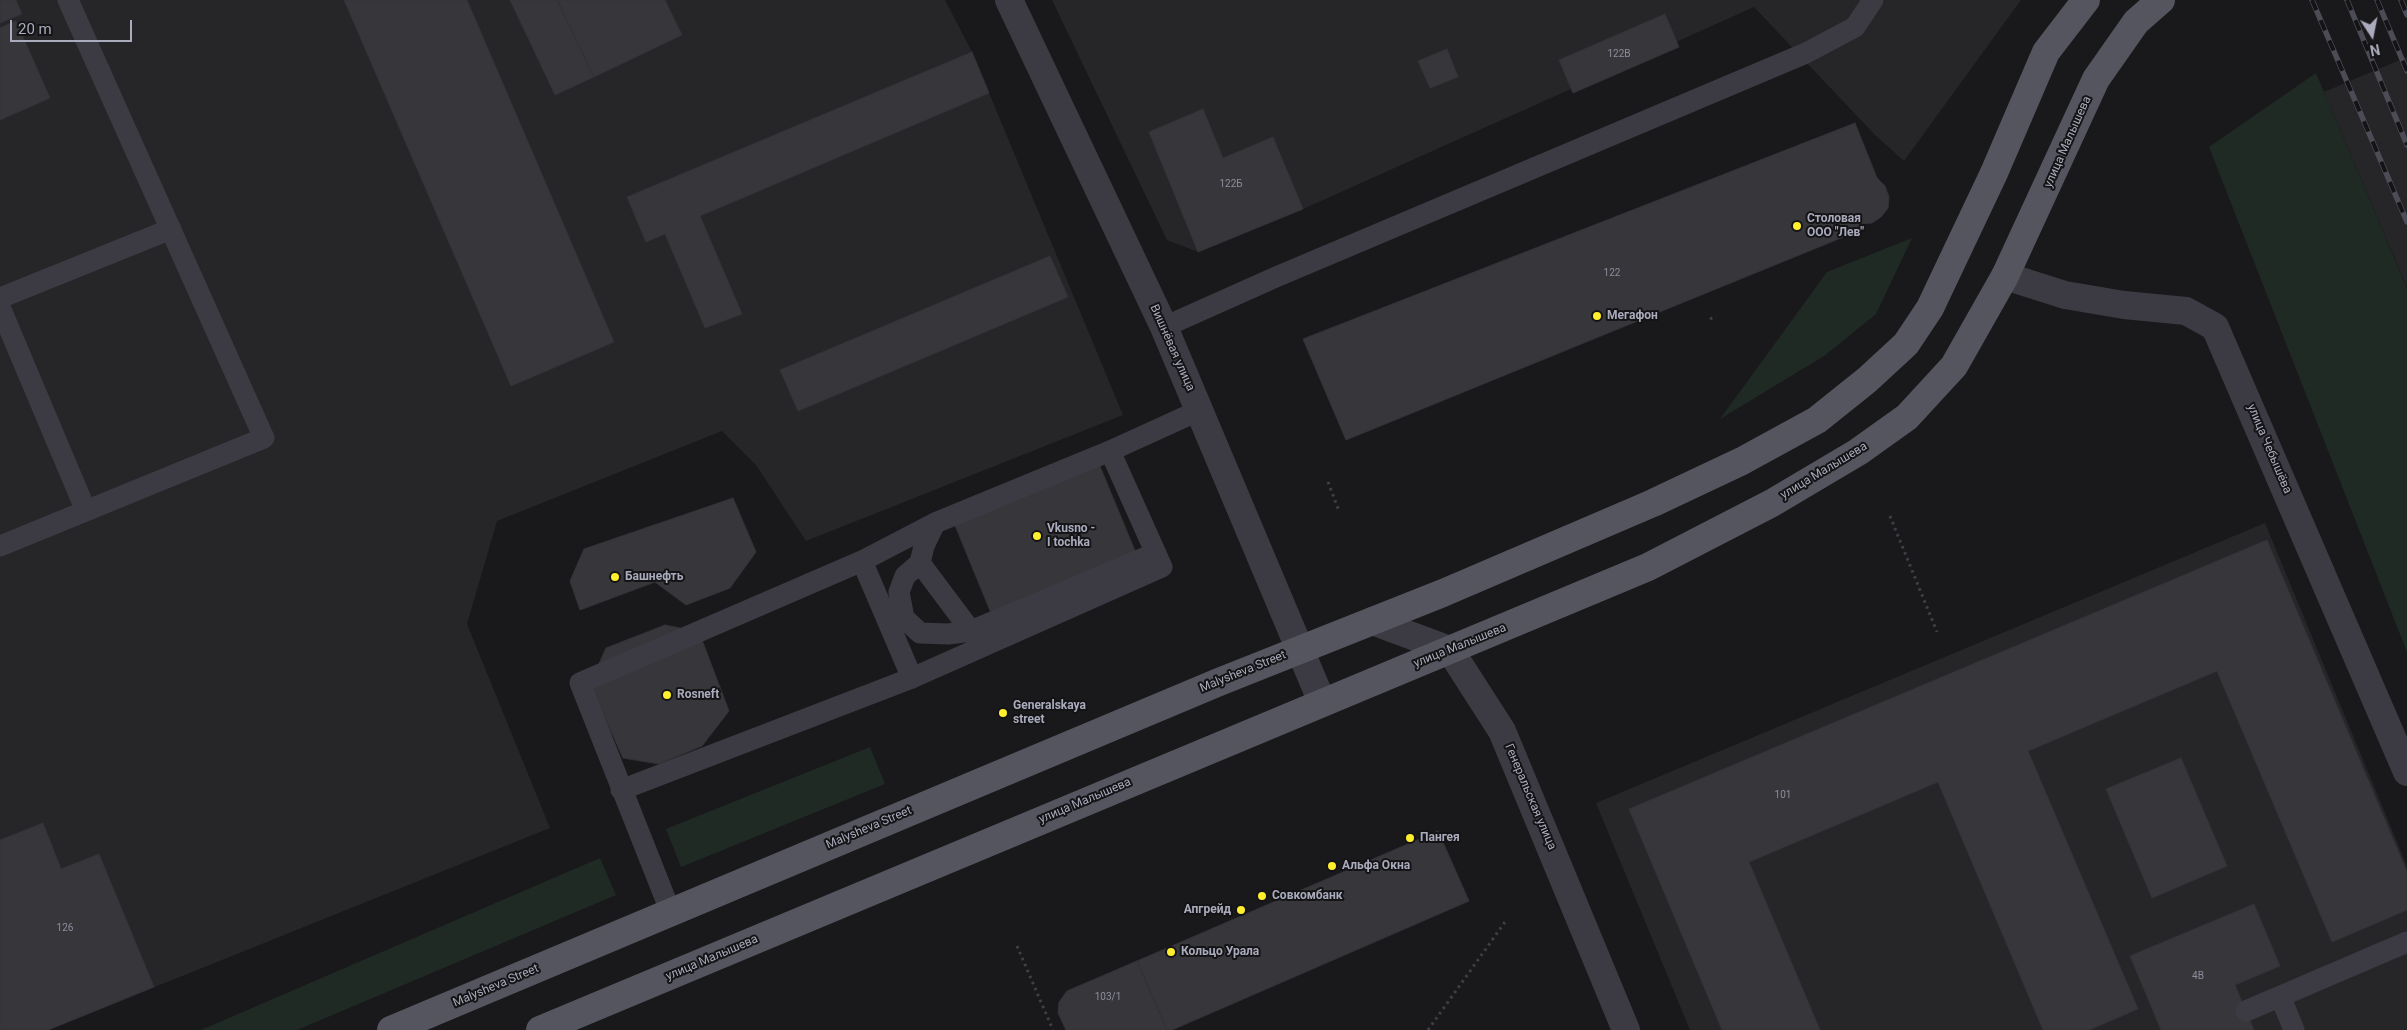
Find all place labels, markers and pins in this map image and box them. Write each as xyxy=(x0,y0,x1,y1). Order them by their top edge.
place label: Столовая ООО "Лев" xyxy=(1807,212,1864,240)
marker: Столовая ООО "Лев" xyxy=(1791,220,1803,232)
place label: Мегафон xyxy=(1607,309,1658,323)
marker: Мегафон xyxy=(1591,310,1603,322)
place label: Vkusno - I tochka xyxy=(1047,522,1095,550)
marker: Vkusno - I tochka xyxy=(1031,530,1043,542)
place label: Башнефть xyxy=(625,570,683,584)
marker: Башнефть xyxy=(609,571,621,583)
place label: Rosneft xyxy=(677,688,719,702)
marker: Rosneft xyxy=(661,689,673,701)
place label: Generalskaya street xyxy=(1013,699,1086,727)
marker: Generalskaya street xyxy=(997,707,1009,719)
place label: Пангея xyxy=(1420,831,1460,845)
marker: Пангея xyxy=(1404,832,1416,844)
place label: Альфа Окна xyxy=(1342,859,1410,873)
marker: Альфа Окна xyxy=(1326,860,1338,872)
place label: Совкомбанк xyxy=(1272,889,1343,903)
marker: Совкомбанк xyxy=(1256,890,1268,902)
place label: Апгрейд xyxy=(1184,903,1231,917)
marker: Апгрейд xyxy=(1235,904,1247,916)
place label: Кольцо Урала xyxy=(1181,945,1259,959)
marker: Кольцо Урала xyxy=(1165,946,1177,958)

